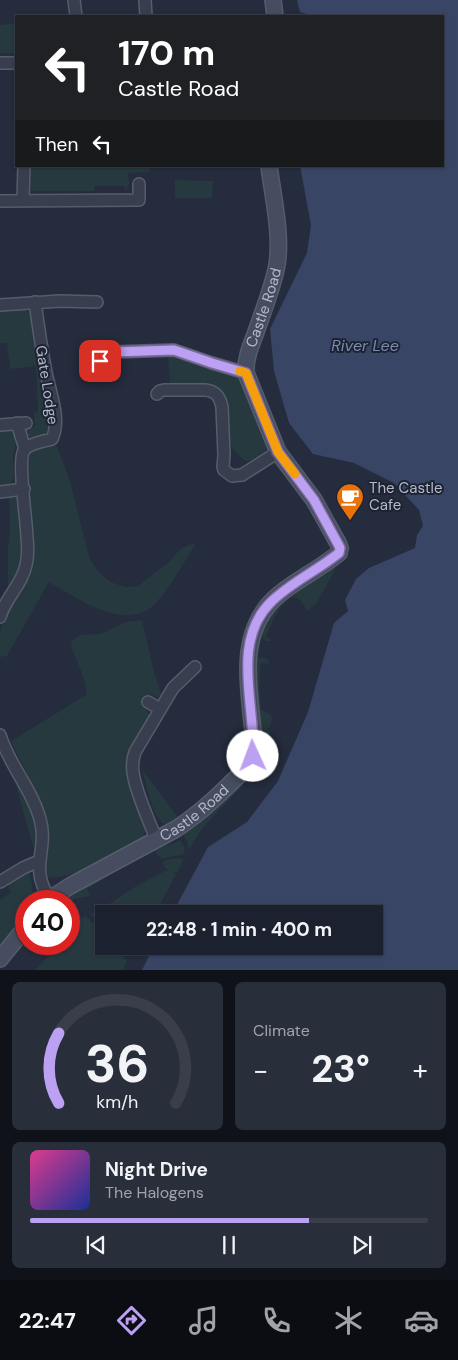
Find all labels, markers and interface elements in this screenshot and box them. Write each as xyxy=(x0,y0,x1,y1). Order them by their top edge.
text: 170 m xyxy=(118,30,215,76)
icon: left xyxy=(35,35,100,100)
text: Castle Road xyxy=(118,74,239,103)
icon: left xyxy=(88,130,116,158)
text: Then xyxy=(35,132,78,157)
street label: Castle Road xyxy=(241,266,286,350)
water label: River Lee xyxy=(331,335,399,356)
pin xyxy=(79,340,121,382)
street label: Gate Lodge xyxy=(31,344,63,426)
icon: arrive xyxy=(86,347,114,375)
place label: The Castle Cafe xyxy=(369,478,442,515)
cafe icon: The Castle Cafe xyxy=(335,482,365,521)
position arrow xyxy=(226,729,278,781)
street label: Castle Road xyxy=(156,780,233,846)
speed limit sign: 40 xyxy=(15,890,80,955)
text: 22:48 · 1 min · 400 m xyxy=(146,917,332,942)
text: Climate xyxy=(253,1020,310,1041)
text: 36 xyxy=(85,1030,150,1098)
text: 23° xyxy=(311,1044,370,1094)
text: − xyxy=(253,1052,268,1089)
text: + xyxy=(413,1052,428,1089)
text: km/h xyxy=(96,1090,139,1114)
text: Night Drive xyxy=(105,1157,208,1182)
text: The Halogens xyxy=(105,1182,204,1203)
icon: previous xyxy=(82,1231,110,1259)
icon: pause xyxy=(215,1231,243,1259)
icon: next xyxy=(348,1231,376,1259)
icon: directions xyxy=(114,1303,149,1338)
icon: music xyxy=(186,1303,221,1338)
icon: phone xyxy=(259,1303,294,1338)
icon: climate xyxy=(331,1303,366,1338)
icon: car xyxy=(404,1303,439,1338)
text: 22:47 xyxy=(19,1306,76,1335)

